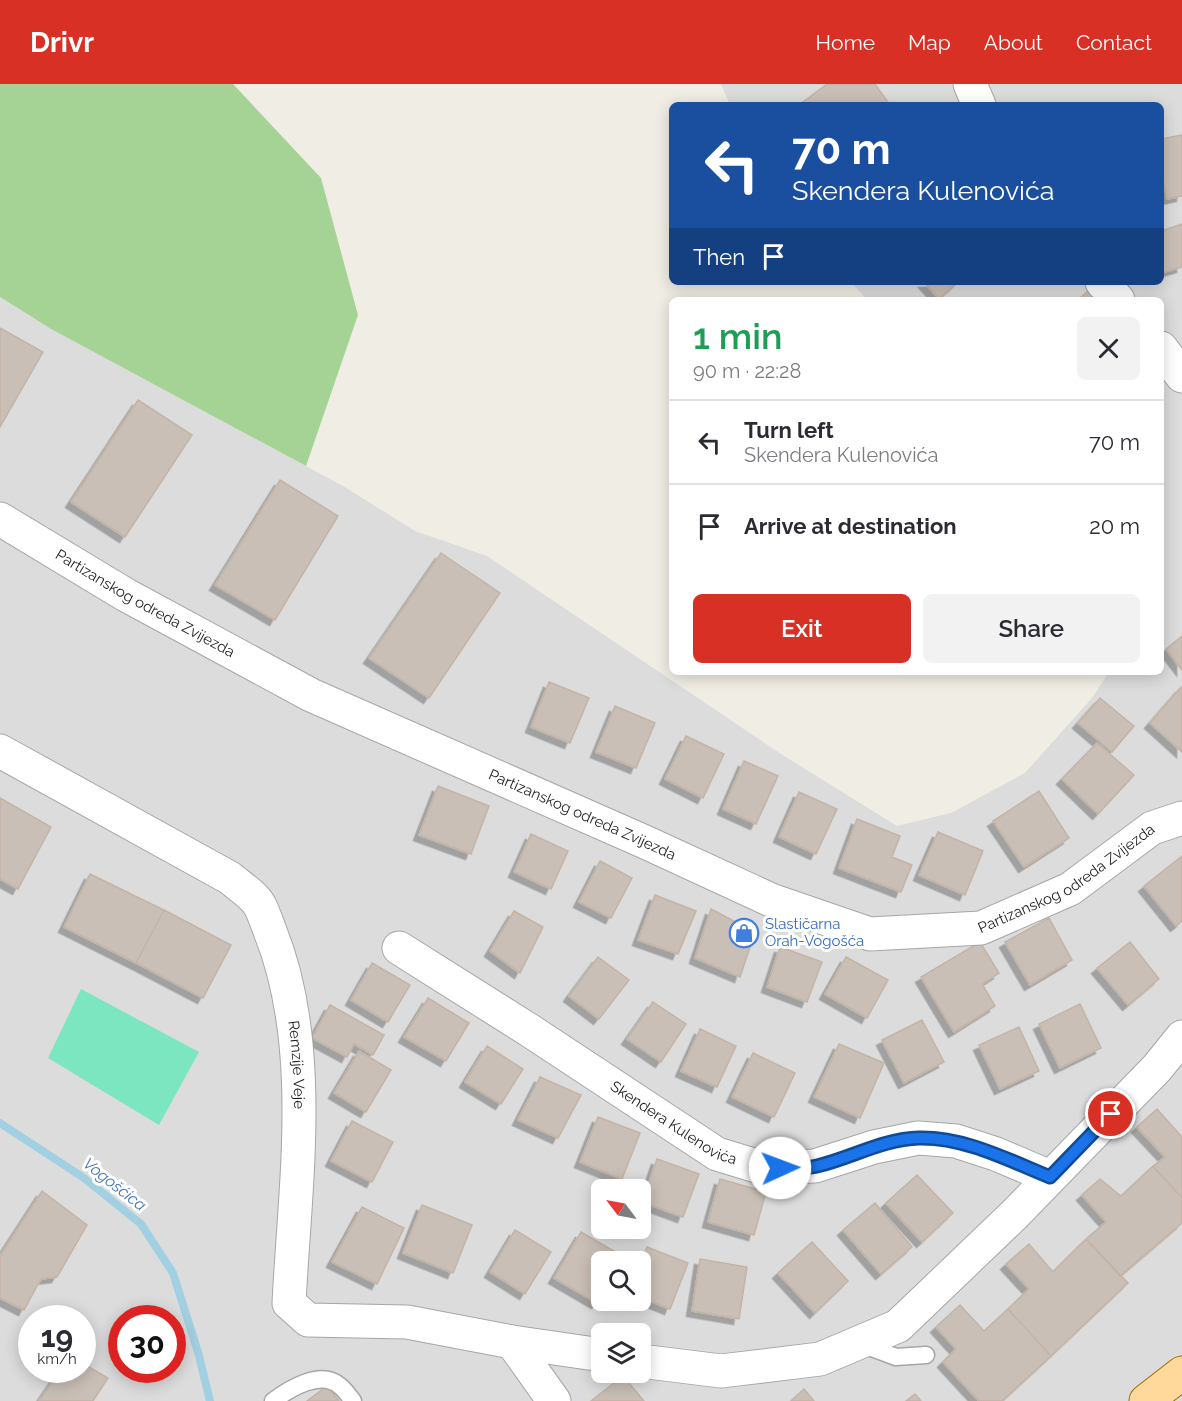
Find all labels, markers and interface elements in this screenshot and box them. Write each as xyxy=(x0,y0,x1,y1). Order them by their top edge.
text: Drivr xyxy=(30,26,94,59)
text: Home xyxy=(816,30,875,55)
text: Map xyxy=(908,30,951,55)
text: About xyxy=(984,30,1043,55)
text: Contact xyxy=(1076,30,1152,55)
text: 70 m xyxy=(792,125,891,174)
icon: left xyxy=(693,126,771,204)
text: Skendera Kulenovića xyxy=(792,175,1054,206)
icon: arrive xyxy=(757,240,790,273)
text: Then xyxy=(693,244,745,270)
text: 1 min xyxy=(693,315,782,357)
button: close xyxy=(1077,317,1140,380)
text: 90 m · 22:28 xyxy=(693,359,801,383)
text: Turn left xyxy=(744,417,834,443)
icon: left xyxy=(693,426,726,459)
text: 70 m xyxy=(1089,429,1140,455)
text: Skendera Kulenovića xyxy=(744,443,938,467)
icon: arrive xyxy=(693,510,726,543)
text: Arrive at destination xyxy=(744,513,957,539)
text: 20 m xyxy=(1089,513,1140,539)
street label: Partizanskog odreda Zvijezda xyxy=(52,546,238,661)
button: Exit xyxy=(693,594,911,663)
button: Share xyxy=(923,594,1140,663)
street label: Partizanskog odreda Zvijezda xyxy=(486,765,679,864)
street label: Partizanskog odreda Zvijezda xyxy=(975,820,1158,937)
place label: Slastičarna Orah-Vogošća xyxy=(765,915,864,950)
shop icon: Slastičarna Orah-Vogošća xyxy=(728,917,760,949)
street label: Remzije Veje xyxy=(284,1019,308,1109)
street label: Skendera Kulenovića xyxy=(607,1077,739,1168)
pin xyxy=(1085,1088,1136,1139)
icon: arrive xyxy=(1094,1097,1127,1130)
position arrow xyxy=(748,1136,812,1200)
water label: Vogošćica xyxy=(79,1154,150,1215)
north arrow xyxy=(591,1179,651,1239)
map controls xyxy=(591,1179,651,1383)
button: search xyxy=(591,1251,651,1311)
speed limit sign: 30 xyxy=(108,1305,186,1383)
text: 19 xyxy=(41,1319,73,1354)
button: layers xyxy=(591,1323,651,1383)
text: km/h xyxy=(37,1350,77,1368)

